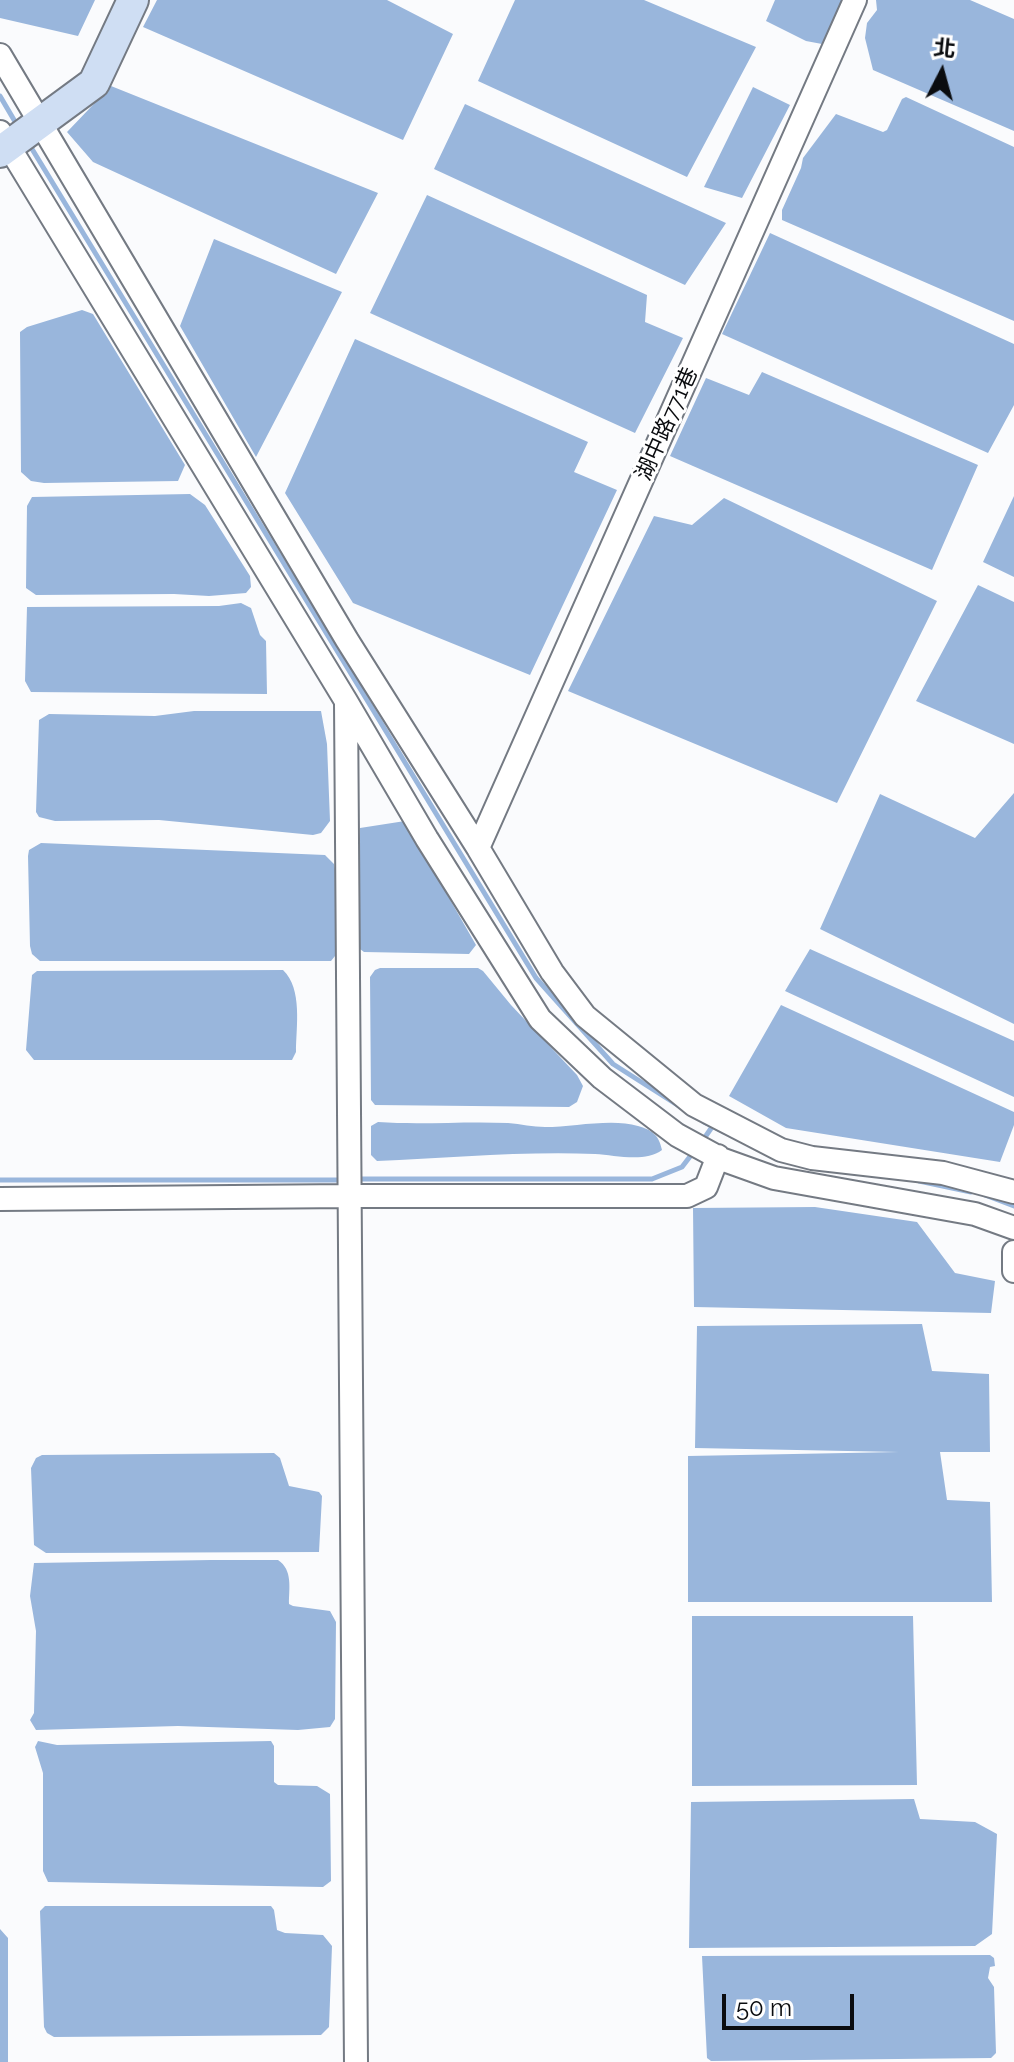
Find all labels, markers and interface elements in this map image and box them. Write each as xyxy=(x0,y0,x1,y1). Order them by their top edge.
north arrow xyxy=(902,32,982,112)
text: 北 xyxy=(932,34,957,62)
street label: 湖中路771巷 xyxy=(630,363,704,485)
scale bar xyxy=(726,1978,858,2028)
text: 50 m xyxy=(736,1993,792,2022)

